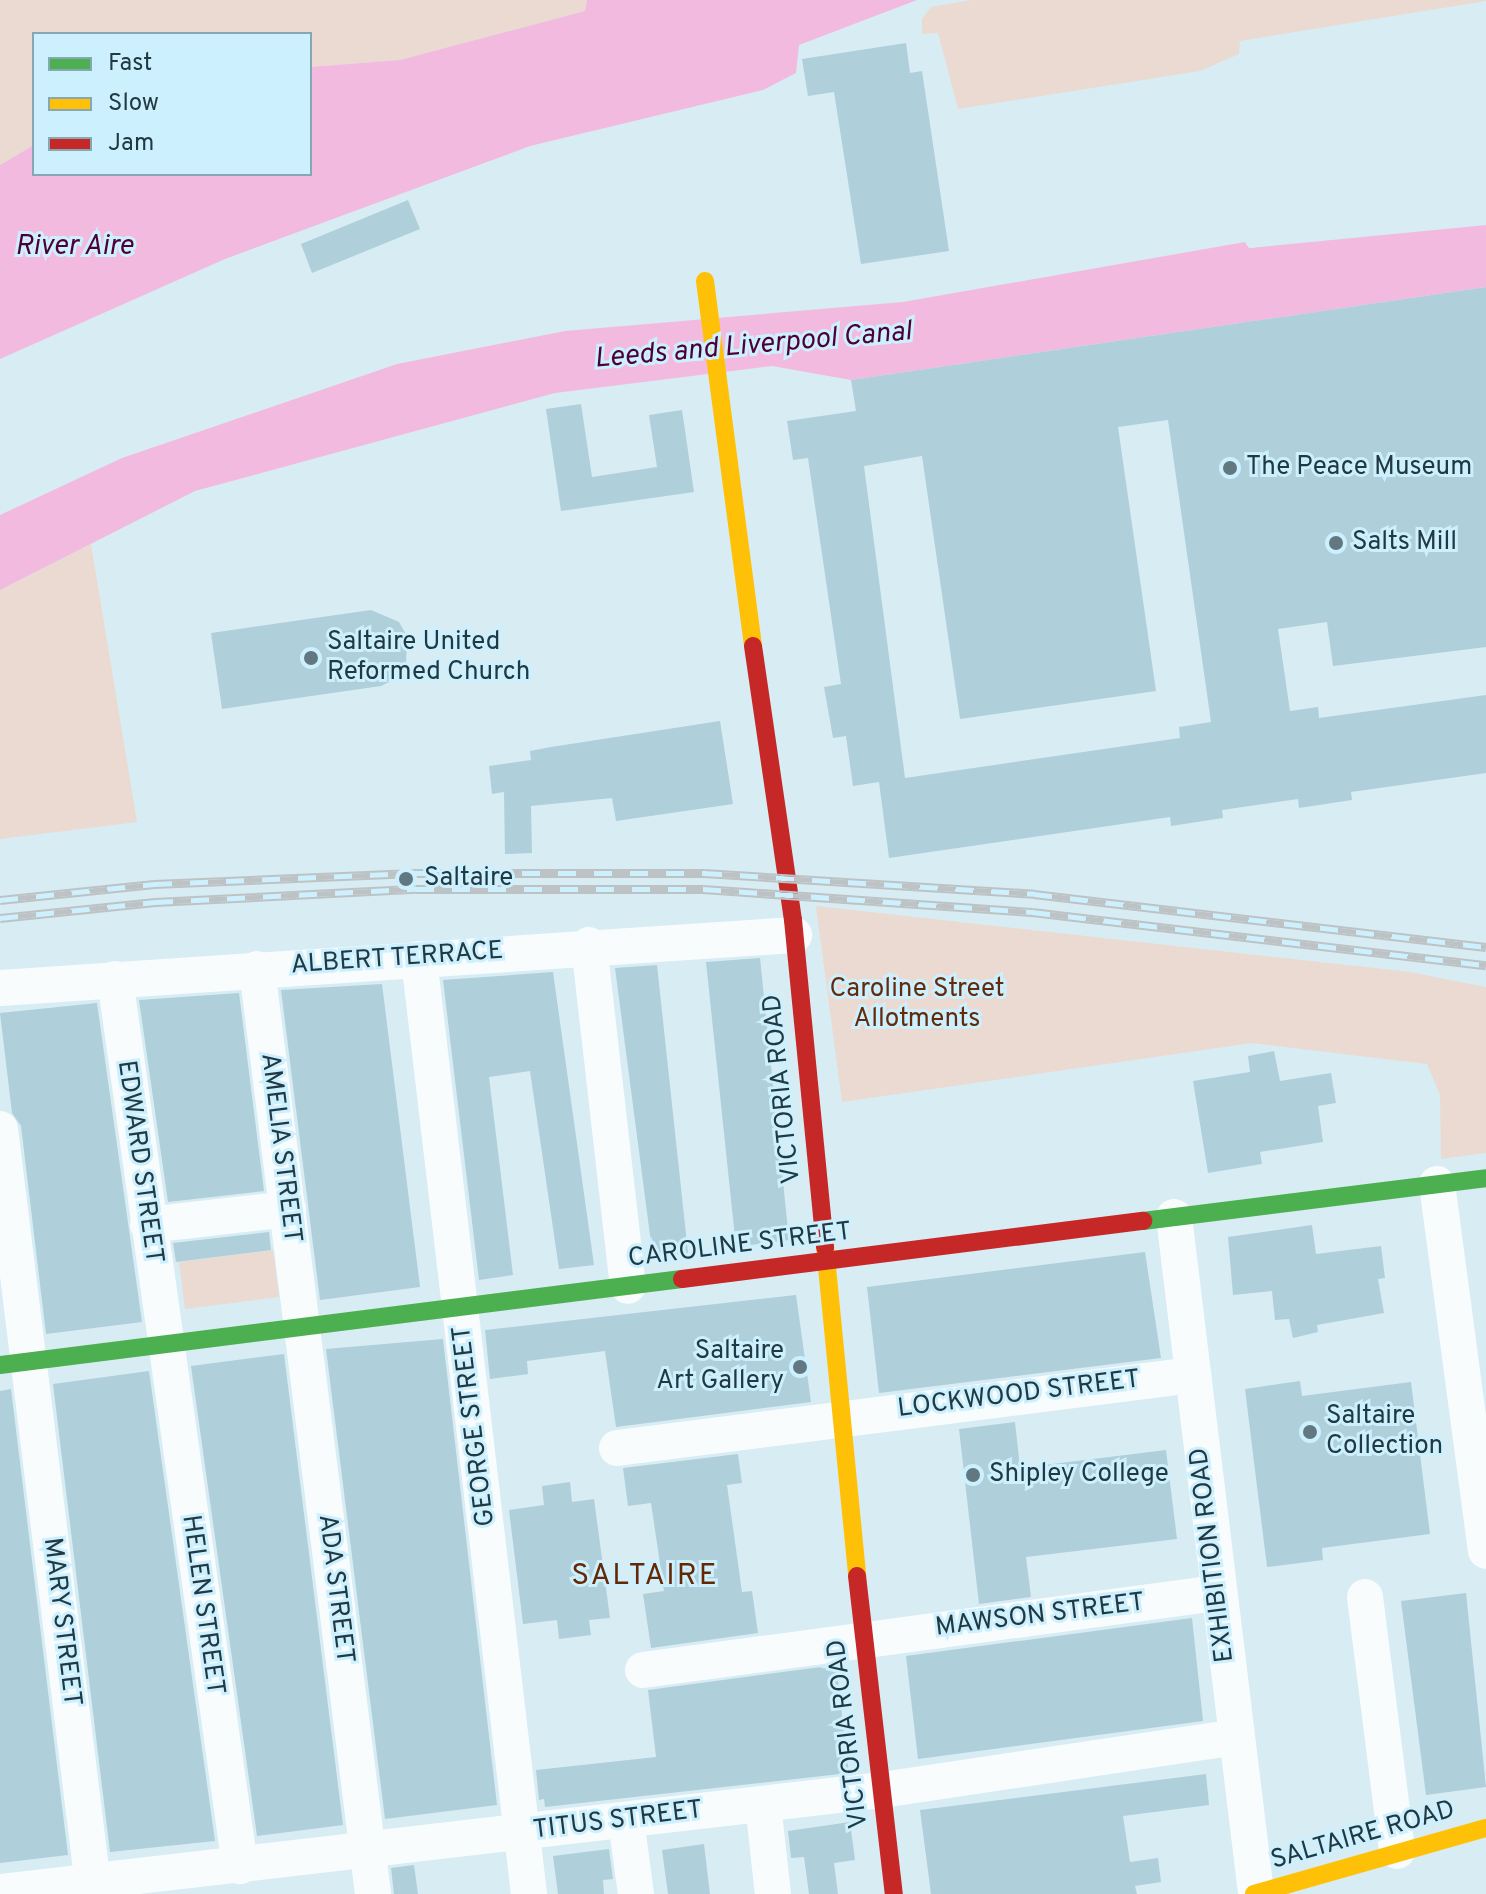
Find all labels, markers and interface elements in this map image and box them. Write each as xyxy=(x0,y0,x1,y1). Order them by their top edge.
legend xyxy=(32,32,312,176)
text: Fast xyxy=(108,49,152,79)
text: Slow xyxy=(108,89,159,119)
text: Jam xyxy=(108,129,154,159)
water label: River Aire xyxy=(14,230,134,264)
water label: Leeds and Liverpool Canal xyxy=(593,315,913,377)
place label: The Peace Museum xyxy=(1246,452,1472,484)
marker: The Peace Museum xyxy=(1221,459,1239,477)
place label: Salts Mill xyxy=(1352,527,1457,559)
marker: Salts Mill xyxy=(1327,534,1345,552)
place label: Saltaire United Reformed Church xyxy=(327,627,530,688)
marker: Saltaire United Reformed Church xyxy=(302,649,320,667)
place label: Saltaire xyxy=(424,863,513,895)
marker: Saltaire xyxy=(395,868,417,890)
street label: ALBERT TERRACE xyxy=(289,936,505,982)
park label: Caroline Street Allotments xyxy=(830,974,1004,1036)
street label: VICTORIA ROAD xyxy=(757,992,809,1186)
street label: AMELIA STREET xyxy=(253,1051,307,1245)
street label: EDWARD STREET xyxy=(109,1058,169,1266)
street label: CAROLINE STREET xyxy=(626,1217,854,1275)
street label: GEORGE STREET xyxy=(447,1324,503,1528)
place label: Saltaire Art Gallery xyxy=(656,1336,784,1398)
marker: Saltaire Art Gallery xyxy=(791,1358,809,1376)
street label: LOCKWOOD STREET xyxy=(896,1365,1142,1425)
place label: Saltaire Collection xyxy=(1326,1401,1443,1462)
marker: Saltaire Collection xyxy=(1301,1423,1319,1441)
street label: EXHIBITION ROAD xyxy=(1184,1446,1242,1664)
place label: Shipley College xyxy=(989,1459,1169,1491)
marker: Shipley College xyxy=(964,1466,982,1484)
street label: ADA STREET xyxy=(310,1512,360,1666)
street label: HELEN STREET xyxy=(174,1513,230,1697)
street label: MARY STREET xyxy=(35,1535,87,1709)
district label: SALTAIRE xyxy=(571,1559,719,1595)
street label: MAWSON STREET xyxy=(934,1588,1146,1644)
street label: VICTORIA ROAD xyxy=(822,1637,876,1831)
street label: TITUS STREET xyxy=(531,1795,705,1847)
street label: SALTAIRE ROAD xyxy=(1267,1795,1459,1877)

